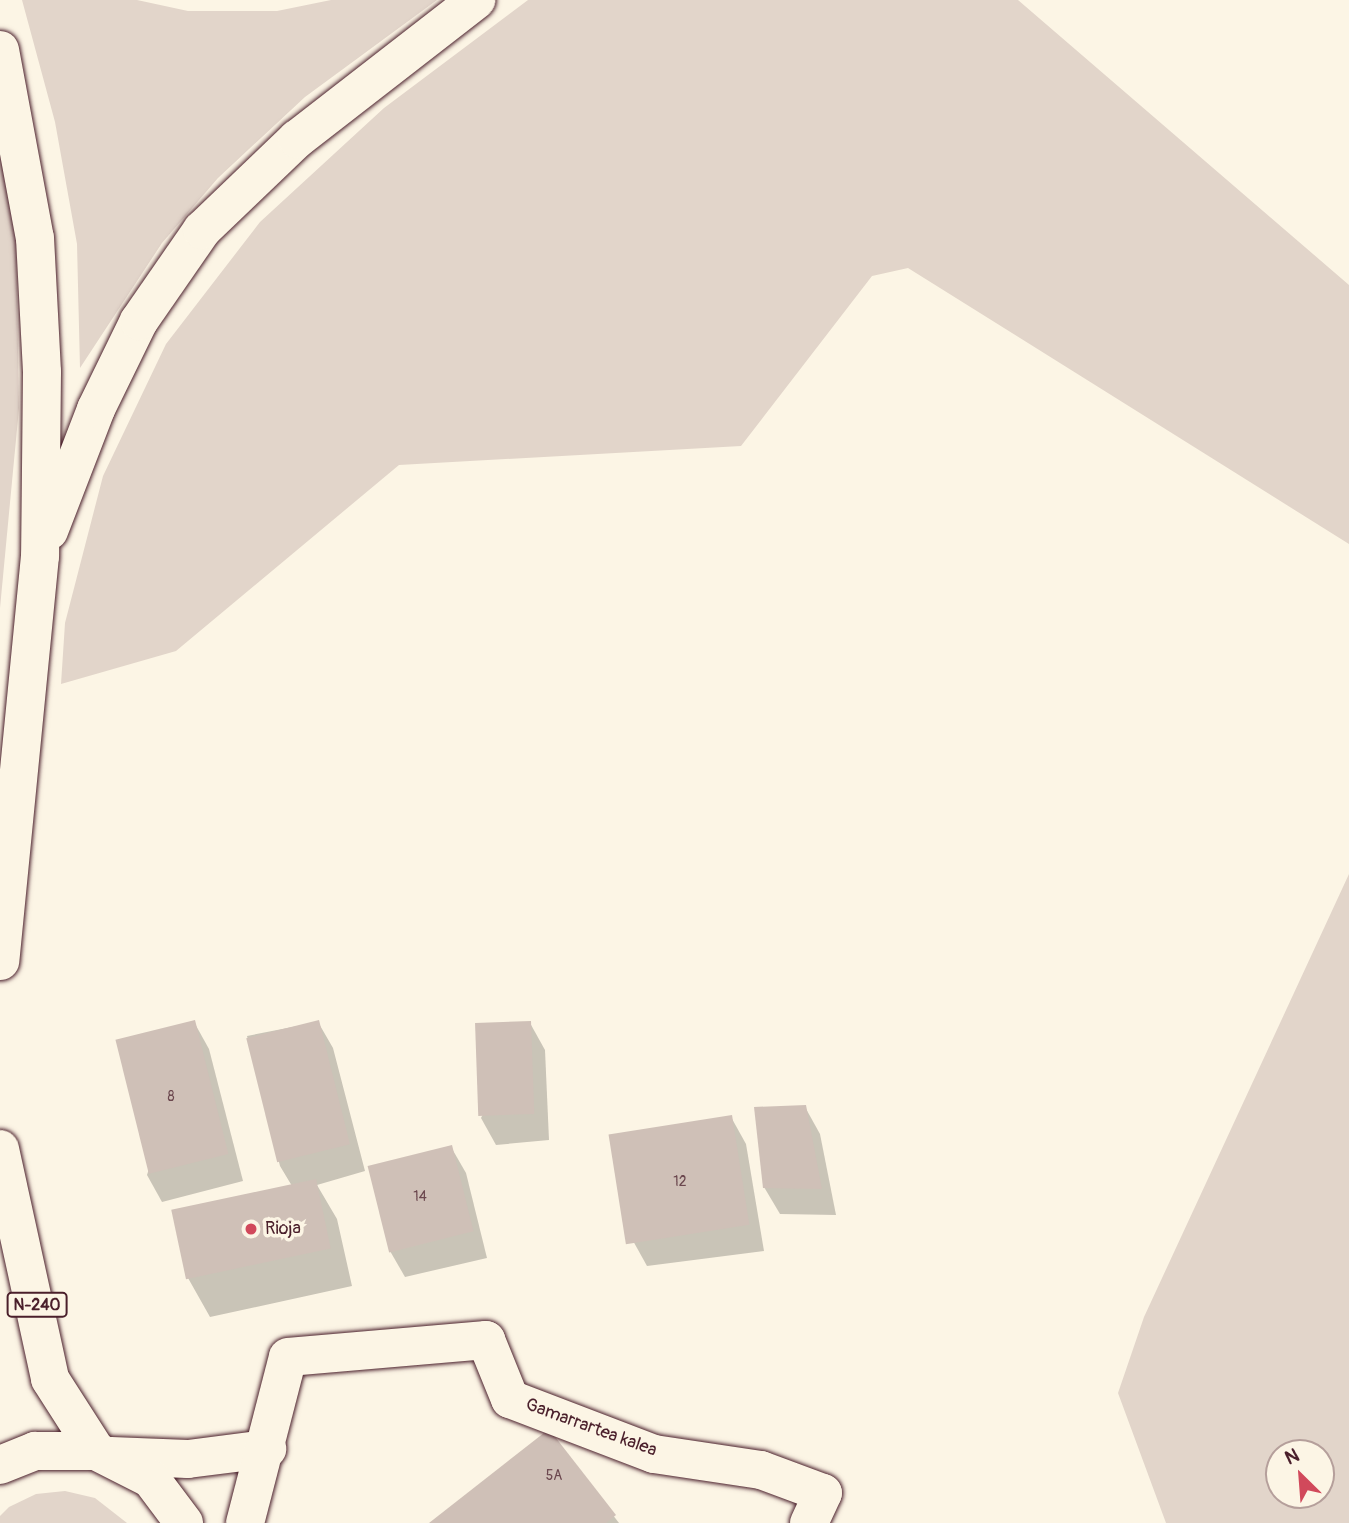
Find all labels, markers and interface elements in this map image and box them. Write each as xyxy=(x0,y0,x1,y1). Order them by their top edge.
house number: 8 xyxy=(167,1089,175,1105)
house number: 12 xyxy=(673,1174,687,1190)
house number: 14 xyxy=(413,1189,427,1205)
place label: Rioja xyxy=(265,1218,301,1240)
marker: Rioja xyxy=(243,1221,259,1237)
road number: N-240 xyxy=(5,1292,68,1317)
street label: Gamarrartea kalea xyxy=(522,1394,660,1462)
north arrow xyxy=(1265,1439,1335,1509)
text: N xyxy=(1281,1443,1303,1470)
house number: 5A xyxy=(546,1468,562,1484)

